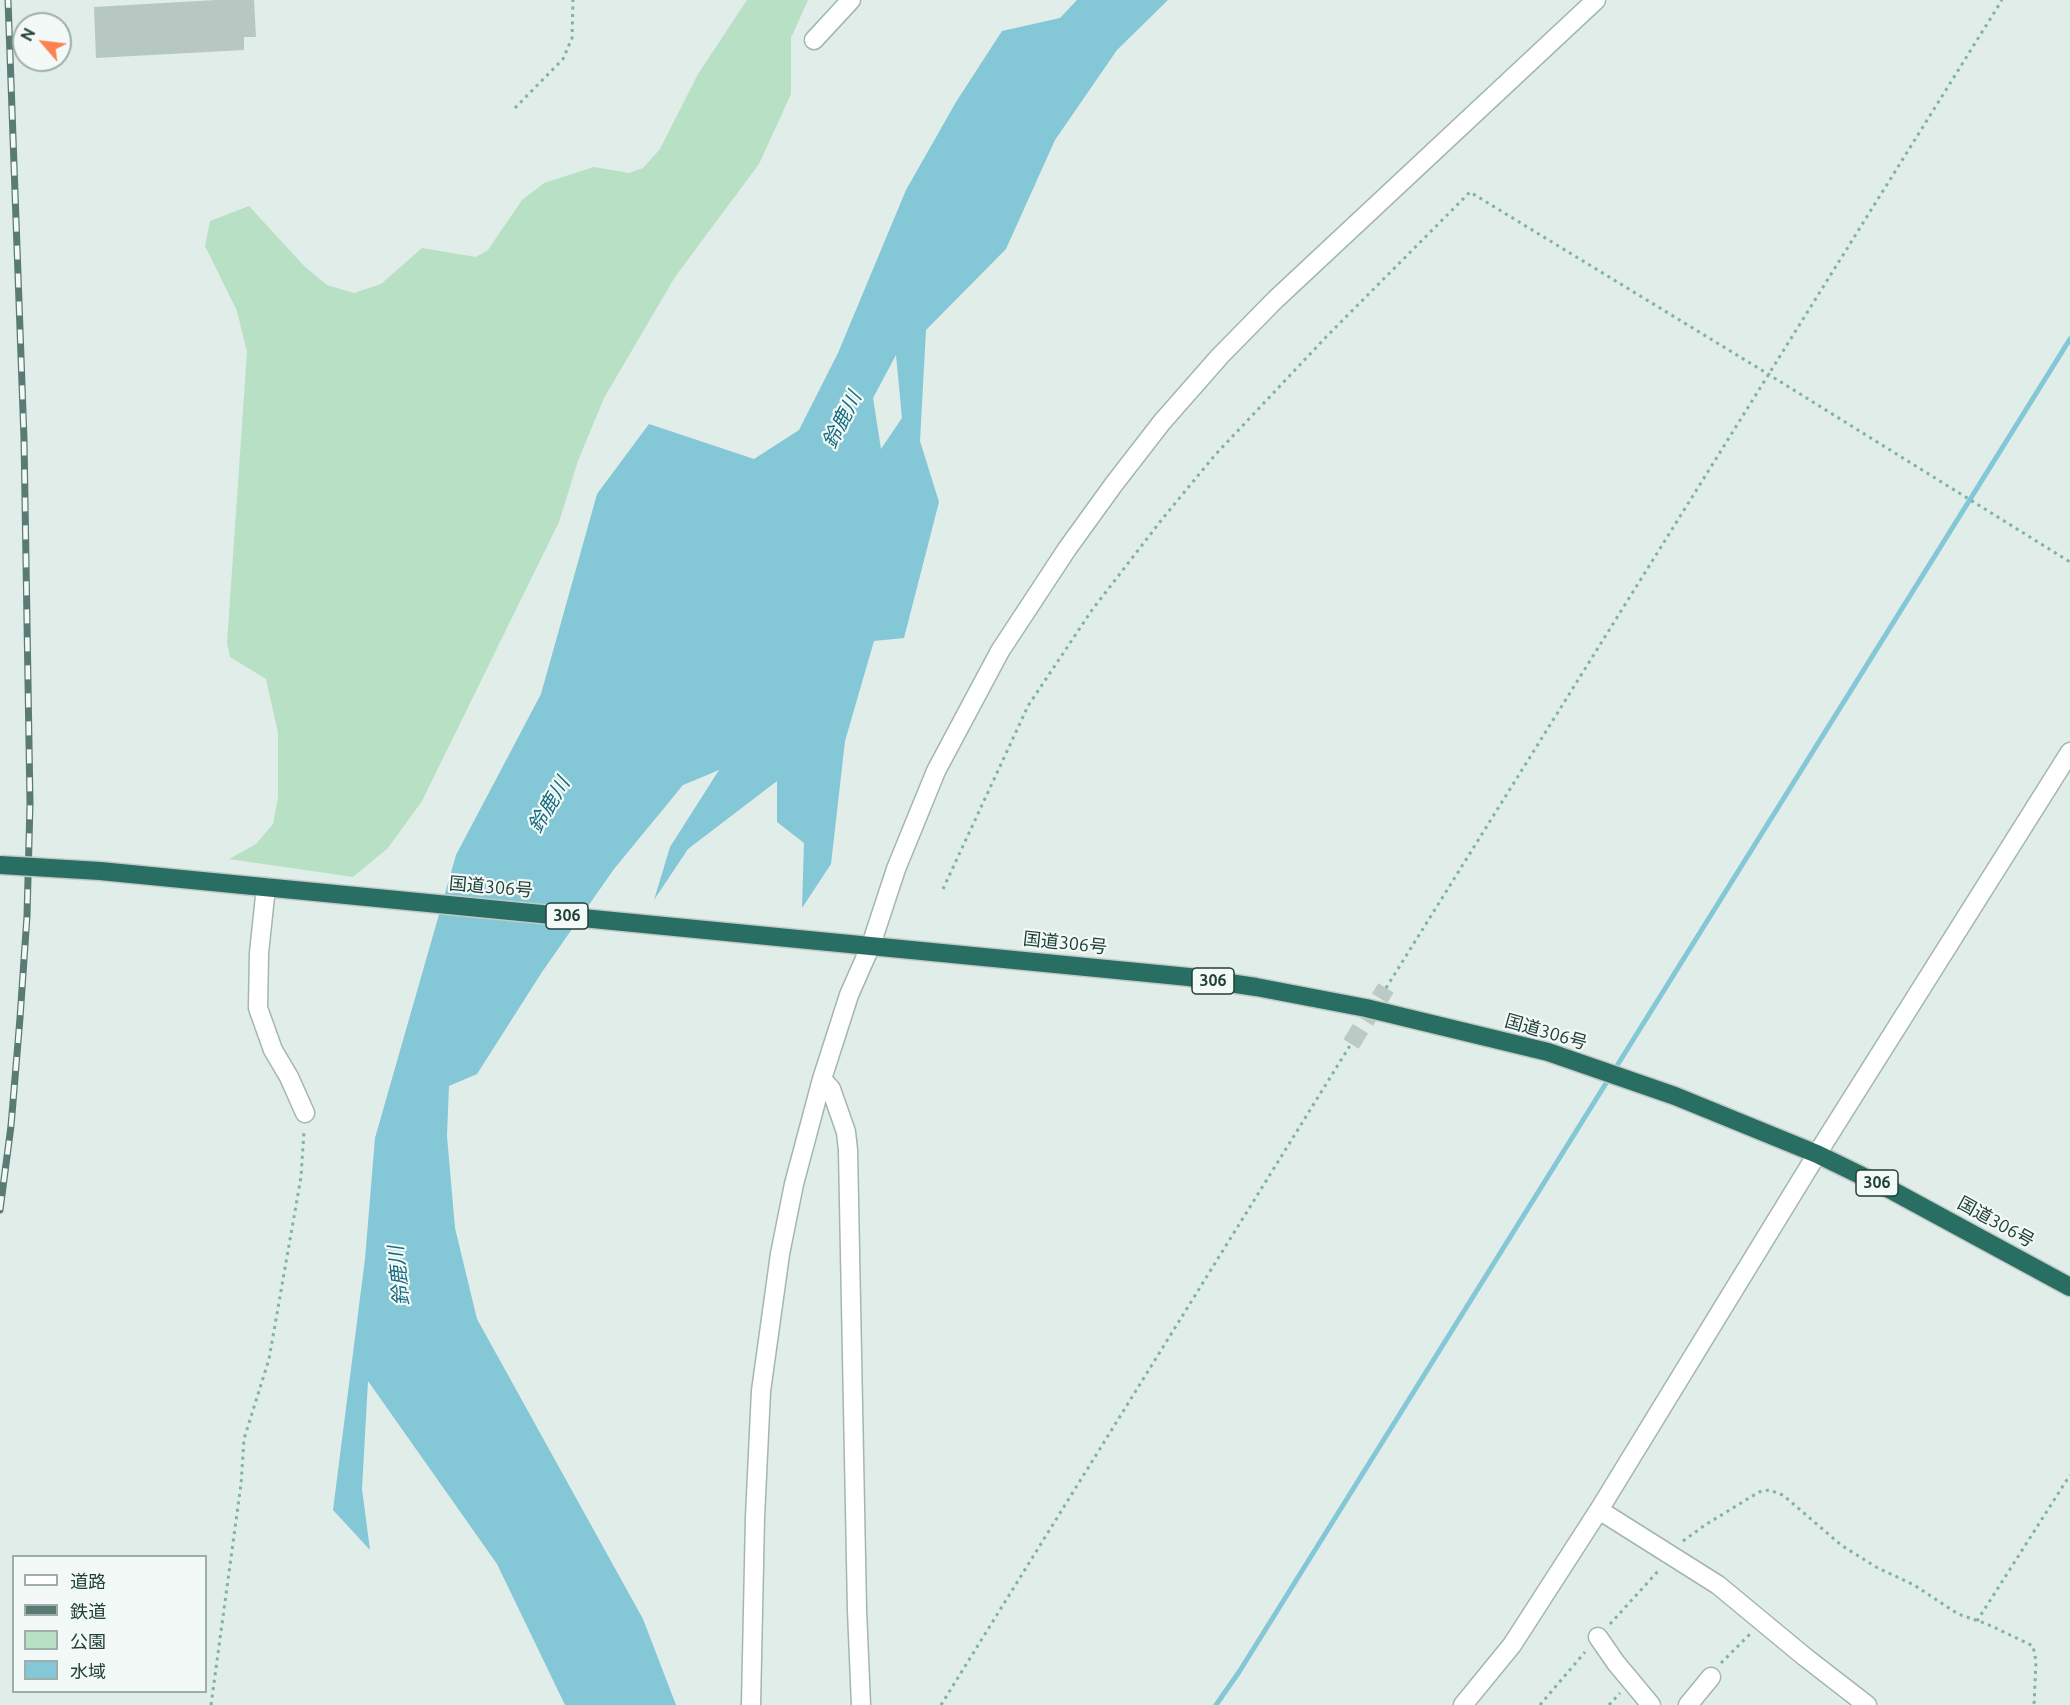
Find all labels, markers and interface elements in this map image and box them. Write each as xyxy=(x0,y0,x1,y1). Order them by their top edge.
north arrow xyxy=(12,12,72,72)
text: N xyxy=(17,25,39,44)
water label: 鈴鹿川 xyxy=(818,388,866,452)
water label: 鈴鹿川 xyxy=(523,773,575,837)
street label: 国道306号 xyxy=(448,873,534,901)
road number: 306 xyxy=(546,903,588,929)
street label: 国道306号 xyxy=(1022,928,1108,958)
road number: 306 xyxy=(1192,968,1234,994)
street label: 国道306号 xyxy=(1502,1010,1590,1054)
road number: 306 xyxy=(1856,1170,1898,1196)
street label: 国道306号 xyxy=(1954,1192,2038,1252)
water label: 鈴鹿川 xyxy=(384,1245,414,1307)
legend xyxy=(12,1555,207,1693)
text: 道路 xyxy=(70,1571,106,1591)
text: 鉄道 xyxy=(70,1601,106,1621)
text: 公園 xyxy=(70,1631,106,1651)
text: 水域 xyxy=(70,1661,106,1681)

